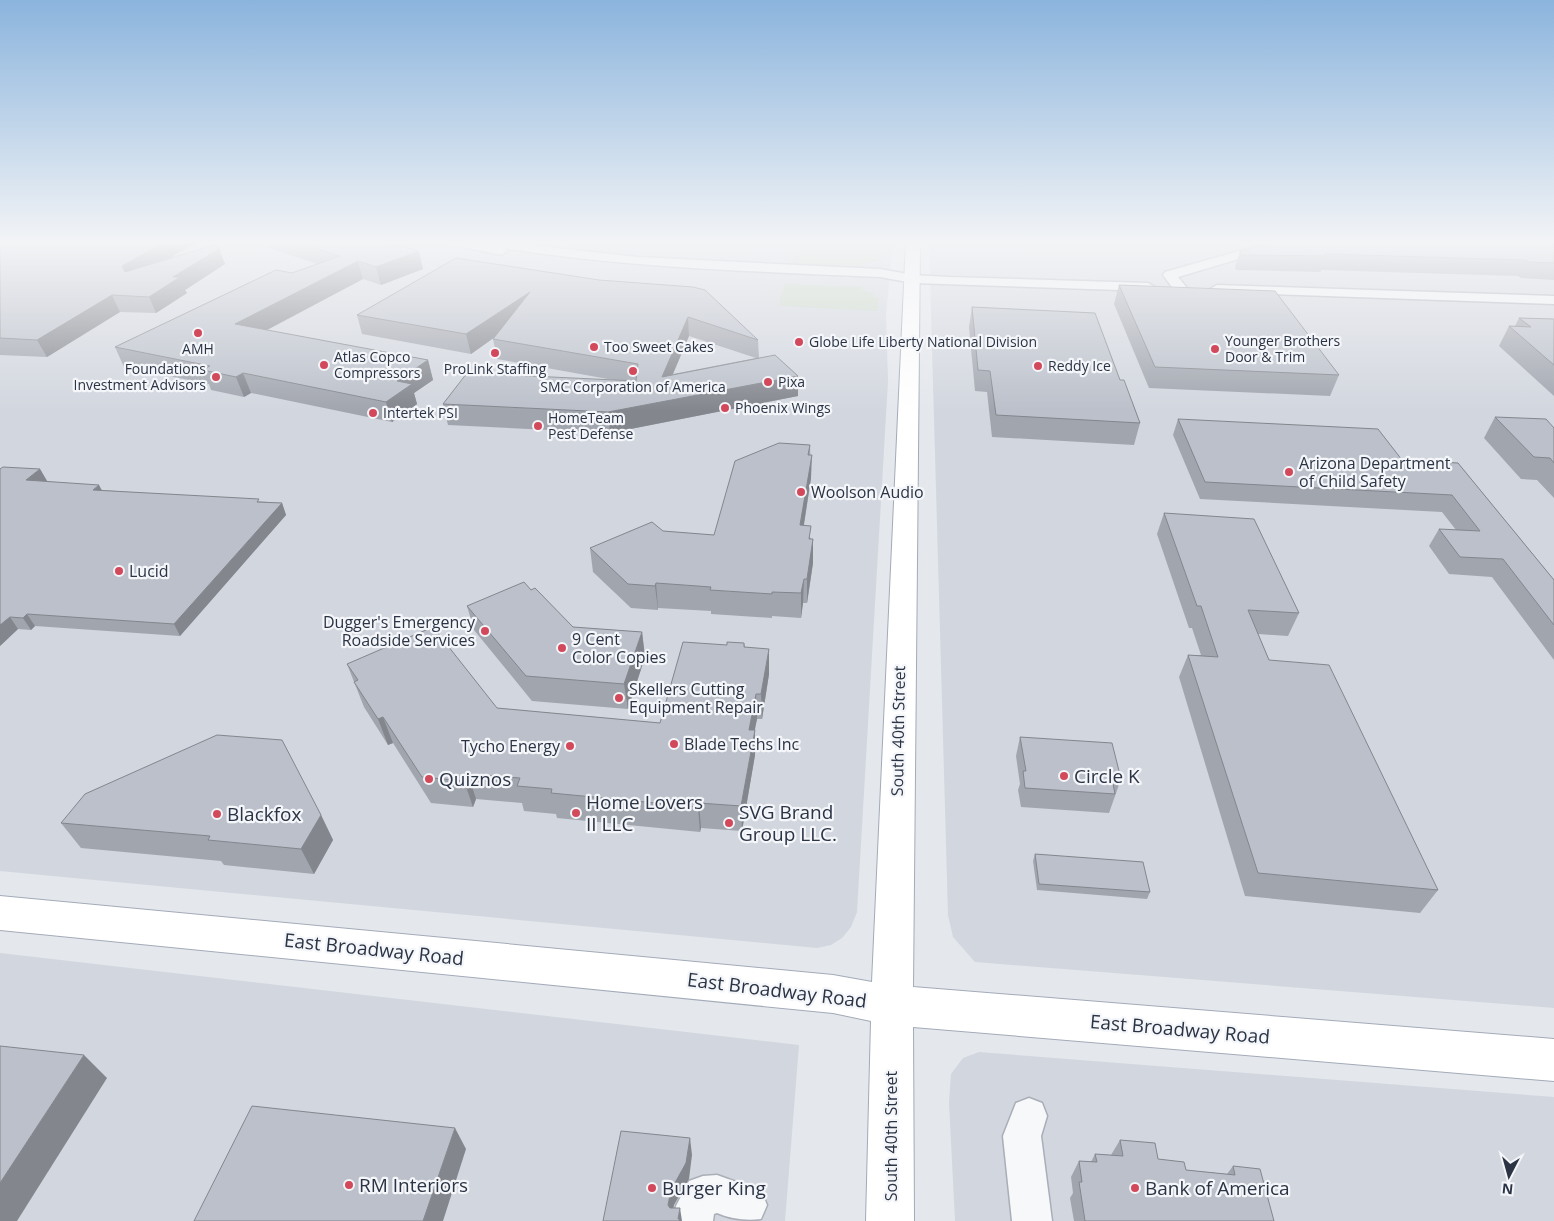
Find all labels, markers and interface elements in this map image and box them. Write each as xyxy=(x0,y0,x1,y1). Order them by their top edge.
marker: AMH xyxy=(192,327,204,339)
place label: Younger Brothers Door & Trim xyxy=(1225,331,1341,366)
place label: Globe Life Liberty National Division xyxy=(809,332,1037,351)
marker: Globe Life Liberty National Division xyxy=(793,336,805,348)
place label: Too Sweet Cakes xyxy=(604,337,714,356)
place label: AMH xyxy=(182,339,214,358)
marker: Too Sweet Cakes xyxy=(588,341,600,353)
marker: Younger Brothers Door & Trim xyxy=(1209,343,1221,355)
place label: Atlas Copco Compressors xyxy=(334,347,421,382)
marker: ProLink Staffing xyxy=(489,347,501,359)
place label: Reddy Ice xyxy=(1048,356,1111,375)
place label: Foundations Investment Advisors xyxy=(74,359,206,394)
marker: Atlas Copco Compressors xyxy=(318,359,330,371)
place label: ProLink Staffing xyxy=(444,359,547,378)
marker: Reddy Ice xyxy=(1032,360,1044,372)
marker: SMC Corporation of America xyxy=(627,365,639,377)
marker: Foundations Investment Advisors xyxy=(210,371,222,383)
place label: Pixa xyxy=(778,372,805,391)
marker: Pixa xyxy=(762,376,774,388)
place label: SMC Corporation of America xyxy=(540,377,726,396)
place label: Phoenix Wings xyxy=(735,398,831,417)
marker: Phoenix Wings xyxy=(719,402,731,414)
place label: Intertek PSI xyxy=(383,403,458,422)
marker: Intertek PSI xyxy=(367,407,379,419)
place label: HomeTeam Pest Defense xyxy=(548,408,633,443)
marker: HomeTeam Pest Defense xyxy=(532,420,544,432)
place label: Arizona Department of Child Safety xyxy=(1299,452,1451,492)
marker: Arizona Department of Child Safety xyxy=(1283,466,1295,478)
place label: Woolson Audio xyxy=(811,481,924,503)
marker: Woolson Audio xyxy=(795,486,807,498)
place label: Lucid xyxy=(129,560,169,582)
marker: Lucid xyxy=(113,565,125,577)
place label: Dugger's Emergency Roadside Services xyxy=(323,611,476,651)
marker: Dugger's Emergency Roadside Services xyxy=(479,625,491,637)
place label: 9 Cent Color Copies xyxy=(572,628,666,668)
marker: 9 Cent Color Copies xyxy=(556,642,568,654)
street label: South 40th Street xyxy=(886,665,910,796)
place label: Skellers Cutting Equipment Repair xyxy=(629,678,763,718)
marker: Skellers Cutting Equipment Repair xyxy=(613,692,625,704)
place label: Blade Techs Inc xyxy=(684,733,800,755)
place label: Tycho Energy xyxy=(461,735,561,757)
marker: Blade Techs Inc xyxy=(668,738,680,750)
marker: Tycho Energy xyxy=(564,740,576,752)
place label: Circle K xyxy=(1074,763,1140,789)
place label: Quiznos xyxy=(439,766,511,792)
marker: Circle K xyxy=(1058,770,1070,782)
marker: Quiznos xyxy=(423,773,435,785)
place label: Home Lovers II LLC xyxy=(586,789,703,837)
place label: SVG Brand Group LLC. xyxy=(739,799,837,847)
place label: Blackfox xyxy=(227,801,302,827)
marker: Home Lovers II LLC xyxy=(570,807,582,819)
marker: Blackfox xyxy=(211,808,223,820)
marker: SVG Brand Group LLC. xyxy=(723,817,735,829)
street label: East Broadway Road xyxy=(283,927,465,971)
street label: East Broadway Road xyxy=(686,966,868,1014)
street label: East Broadway Road xyxy=(1089,1008,1271,1050)
street label: South 40th Street xyxy=(880,1070,902,1201)
north arrow xyxy=(1484,1151,1534,1201)
place label: RM Interiors xyxy=(359,1172,468,1198)
place label: Burger King xyxy=(662,1175,766,1201)
place label: Bank of America xyxy=(1145,1175,1290,1201)
marker: RM Interiors xyxy=(343,1179,355,1191)
text: N xyxy=(1501,1179,1514,1199)
marker: Burger King xyxy=(646,1182,658,1194)
marker: Bank of America xyxy=(1129,1182,1141,1194)

